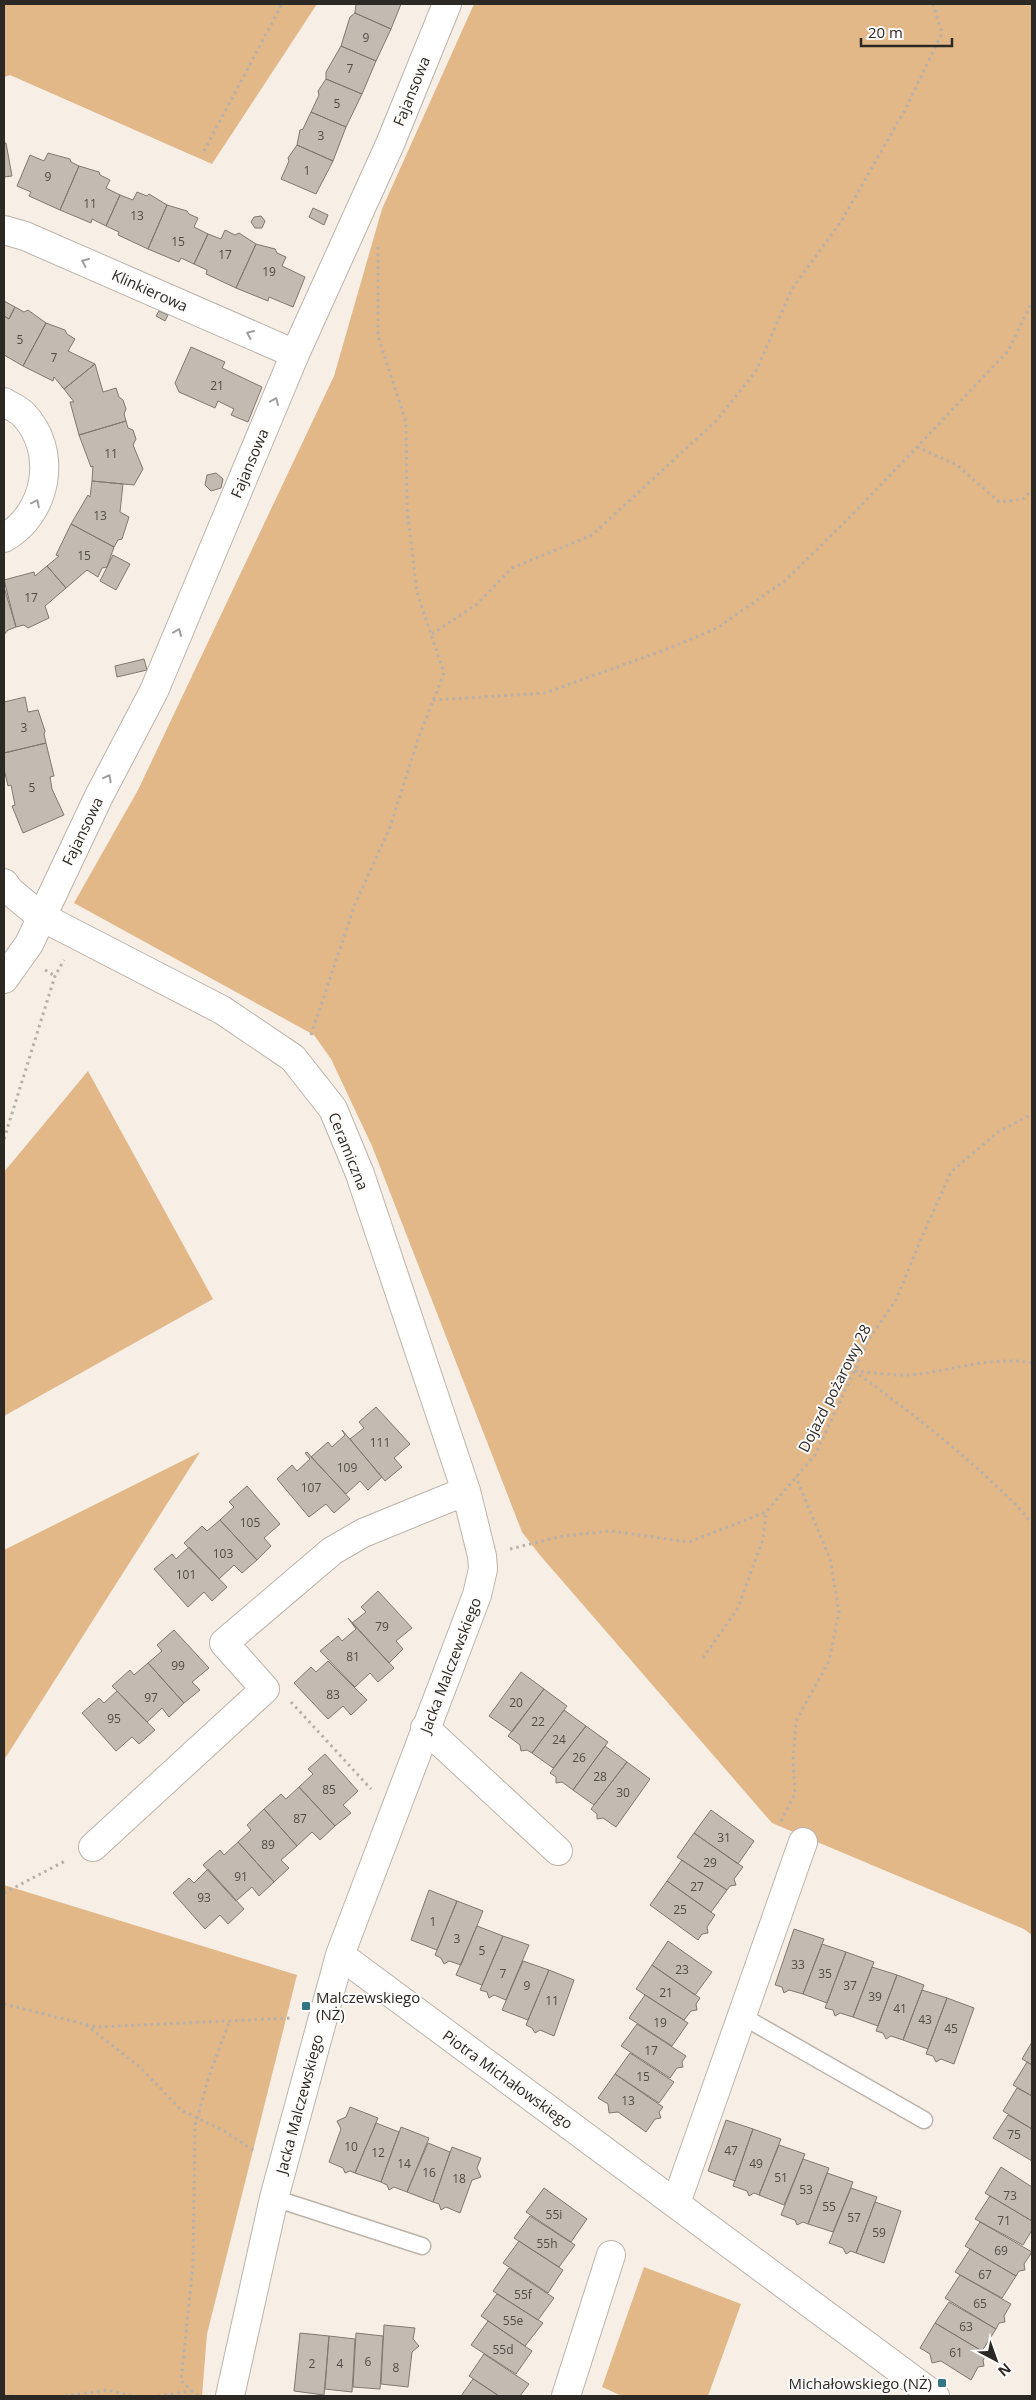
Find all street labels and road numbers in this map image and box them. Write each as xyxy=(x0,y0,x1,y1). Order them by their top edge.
street label: Fajansowa xyxy=(388,53,434,129)
street label: Klinkierowa xyxy=(109,264,191,316)
street label: Fajansowa xyxy=(225,425,273,501)
street label: Fajansowa xyxy=(57,794,107,868)
street label: Ceramiczna xyxy=(324,1109,374,1193)
street label: Dojazd pożarowy 28 xyxy=(793,1321,875,1455)
street label: Jacka Malczewskiego xyxy=(414,1594,485,1738)
street label: Piotra Michałowskiego xyxy=(439,2025,577,2133)
street label: Jacka Malczewskiego xyxy=(270,2032,327,2178)

